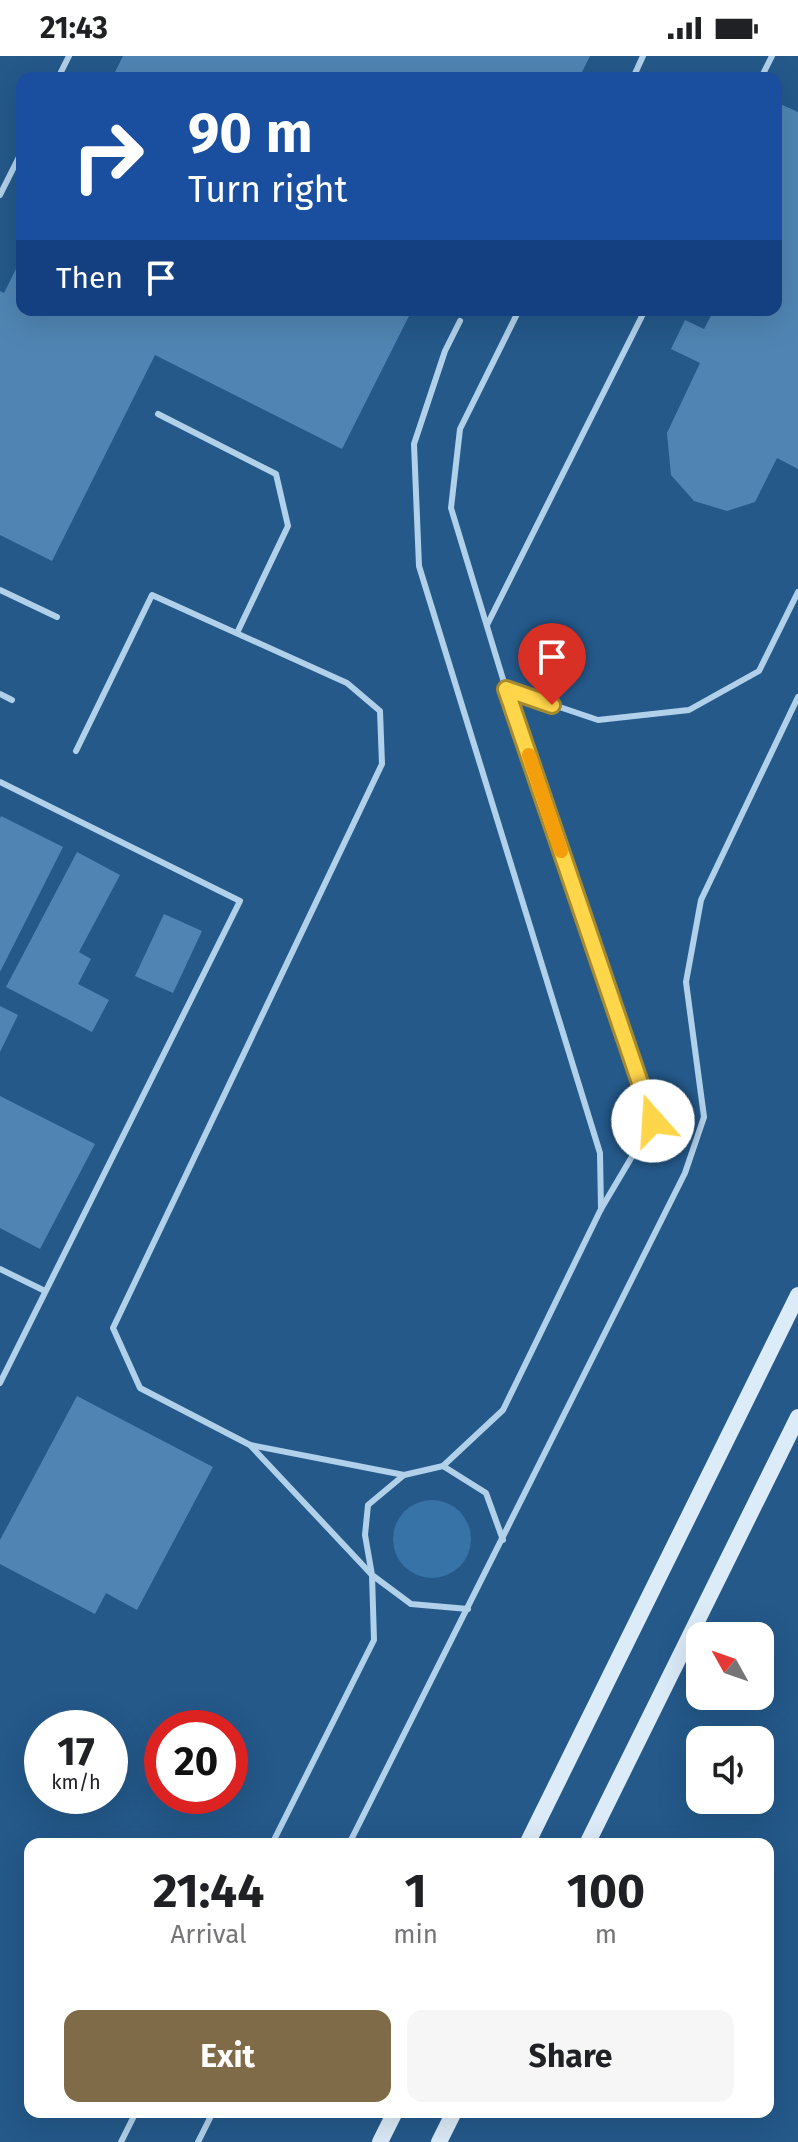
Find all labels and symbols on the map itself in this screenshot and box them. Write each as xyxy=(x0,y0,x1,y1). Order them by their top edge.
pin xyxy=(518,623,586,705)
position arrow xyxy=(611,1079,695,1163)
north arrow xyxy=(686,1622,774,1710)
speed limit sign: 20 xyxy=(144,1710,248,1814)

